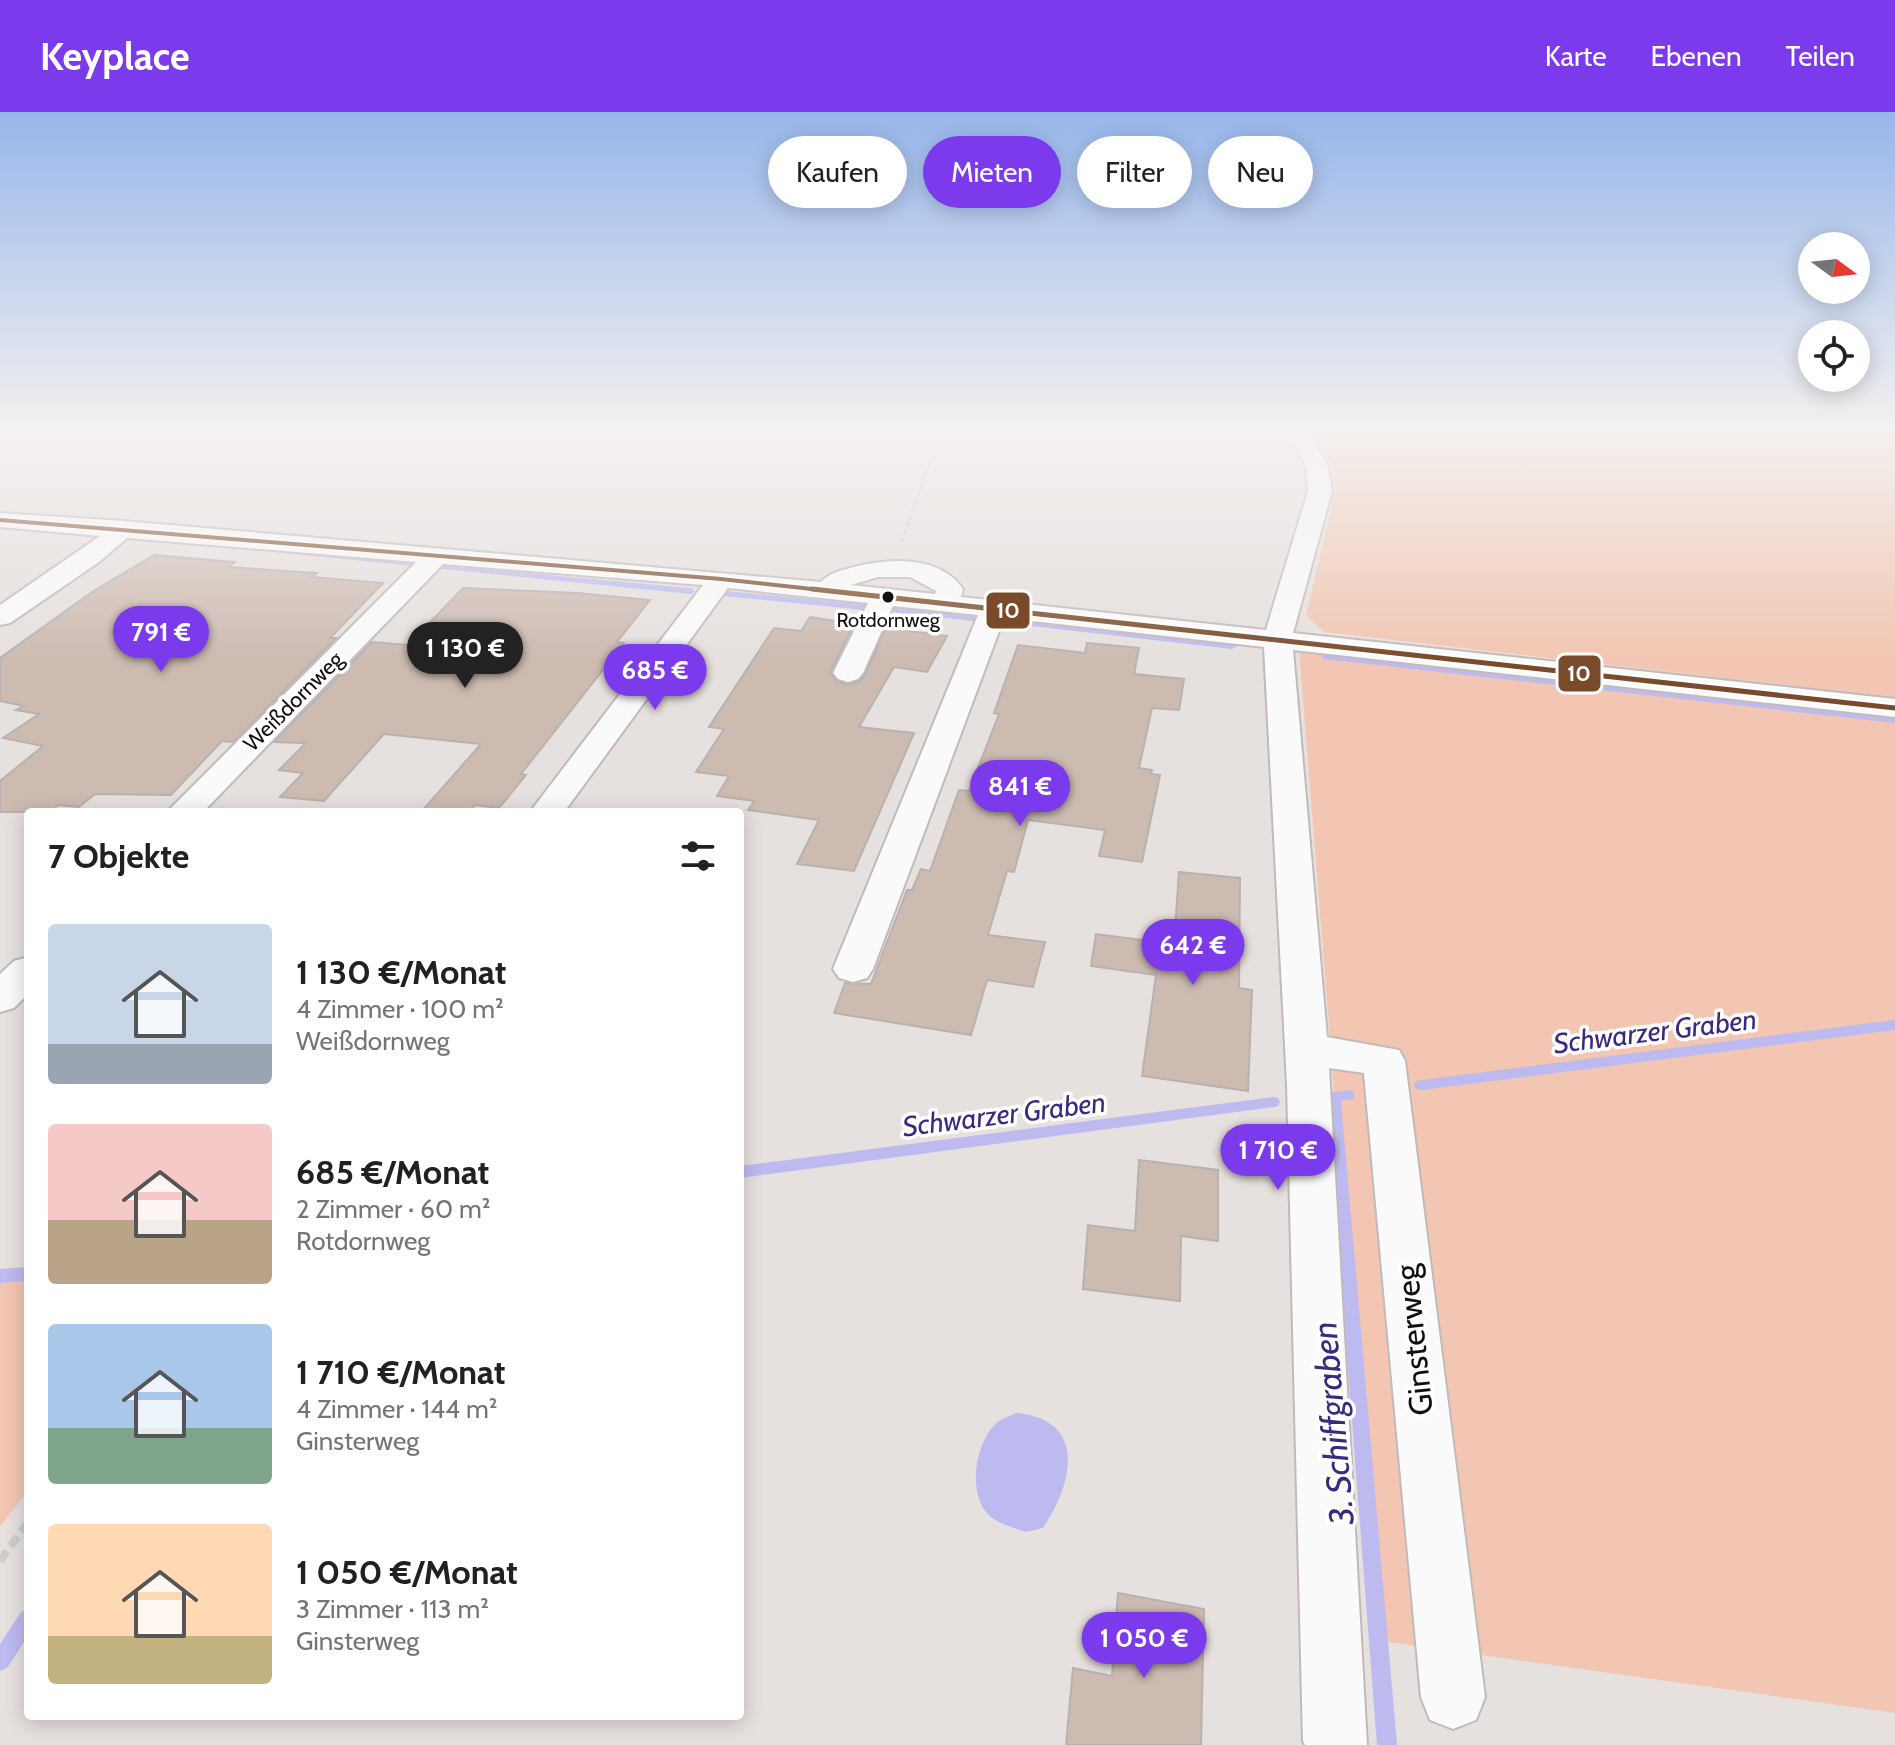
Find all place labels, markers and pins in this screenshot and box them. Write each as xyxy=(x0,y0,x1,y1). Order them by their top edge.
marker: Rotdornweg xyxy=(880,589,896,605)
pin: 791 € xyxy=(105,606,217,674)
place label: Rotdornweg xyxy=(836,608,941,632)
pin: 1 130 € xyxy=(391,622,539,690)
pin: 685 € xyxy=(599,644,711,712)
pin: 841 € xyxy=(964,760,1076,828)
pin: 642 € xyxy=(1137,919,1249,987)
pin: 1 710 € xyxy=(1204,1124,1352,1192)
pin: 1 050 € xyxy=(1070,1612,1218,1680)

